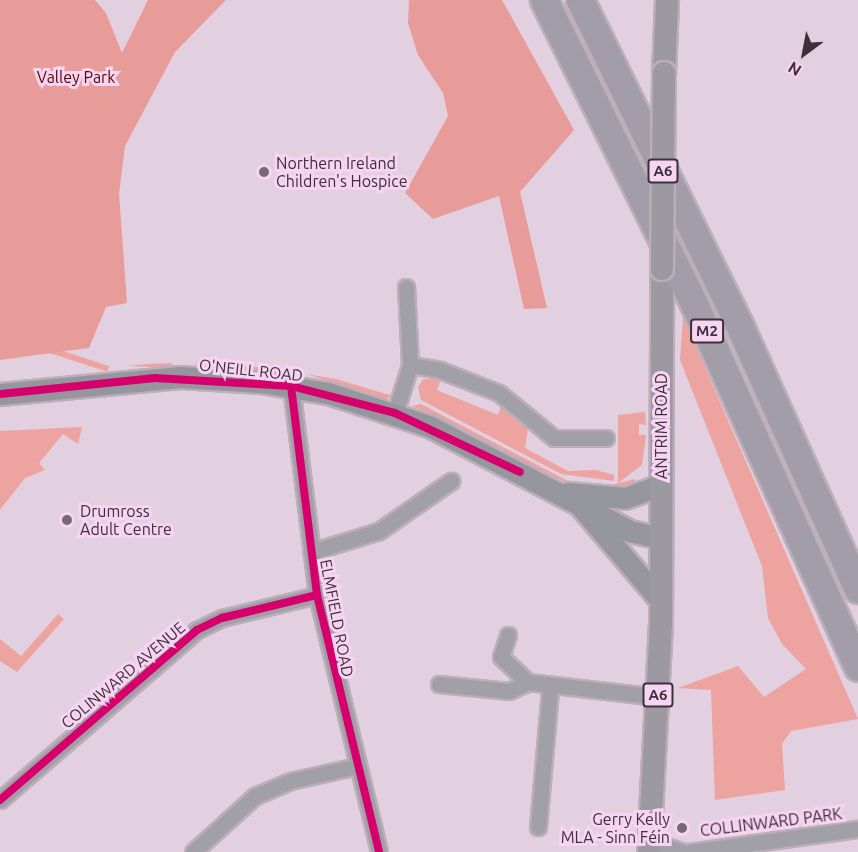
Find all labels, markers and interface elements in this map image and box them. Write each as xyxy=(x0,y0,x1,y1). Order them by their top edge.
north arrow xyxy=(774,24,834,84)
text: N xyxy=(785,58,804,80)
park label: Valley Park xyxy=(37,67,115,87)
place label: Northern Ireland Children's Hospice xyxy=(276,153,407,191)
road number: A6 xyxy=(646,159,680,183)
marker: Northern Ireland Children's Hospice xyxy=(257,165,271,179)
road number: M2 xyxy=(689,319,725,343)
street label: O'NEILL ROAD xyxy=(198,355,304,385)
street label: ANTRIM ROAD xyxy=(651,373,671,479)
place label: Drumross Adult Centre xyxy=(80,501,172,539)
marker: Drumross Adult Centre xyxy=(58,511,76,529)
street label: ELMFIELD ROAD xyxy=(316,558,358,678)
street label: COLINWARD AVENUE xyxy=(57,618,189,732)
road number: A6 xyxy=(642,683,674,707)
street label: COLLINWARD PARK xyxy=(699,804,843,840)
place label: Gerry Kelly MLA - Sinn Féin xyxy=(561,809,670,847)
marker: Gerry Kelly MLA - Sinn Féin xyxy=(675,821,689,835)

